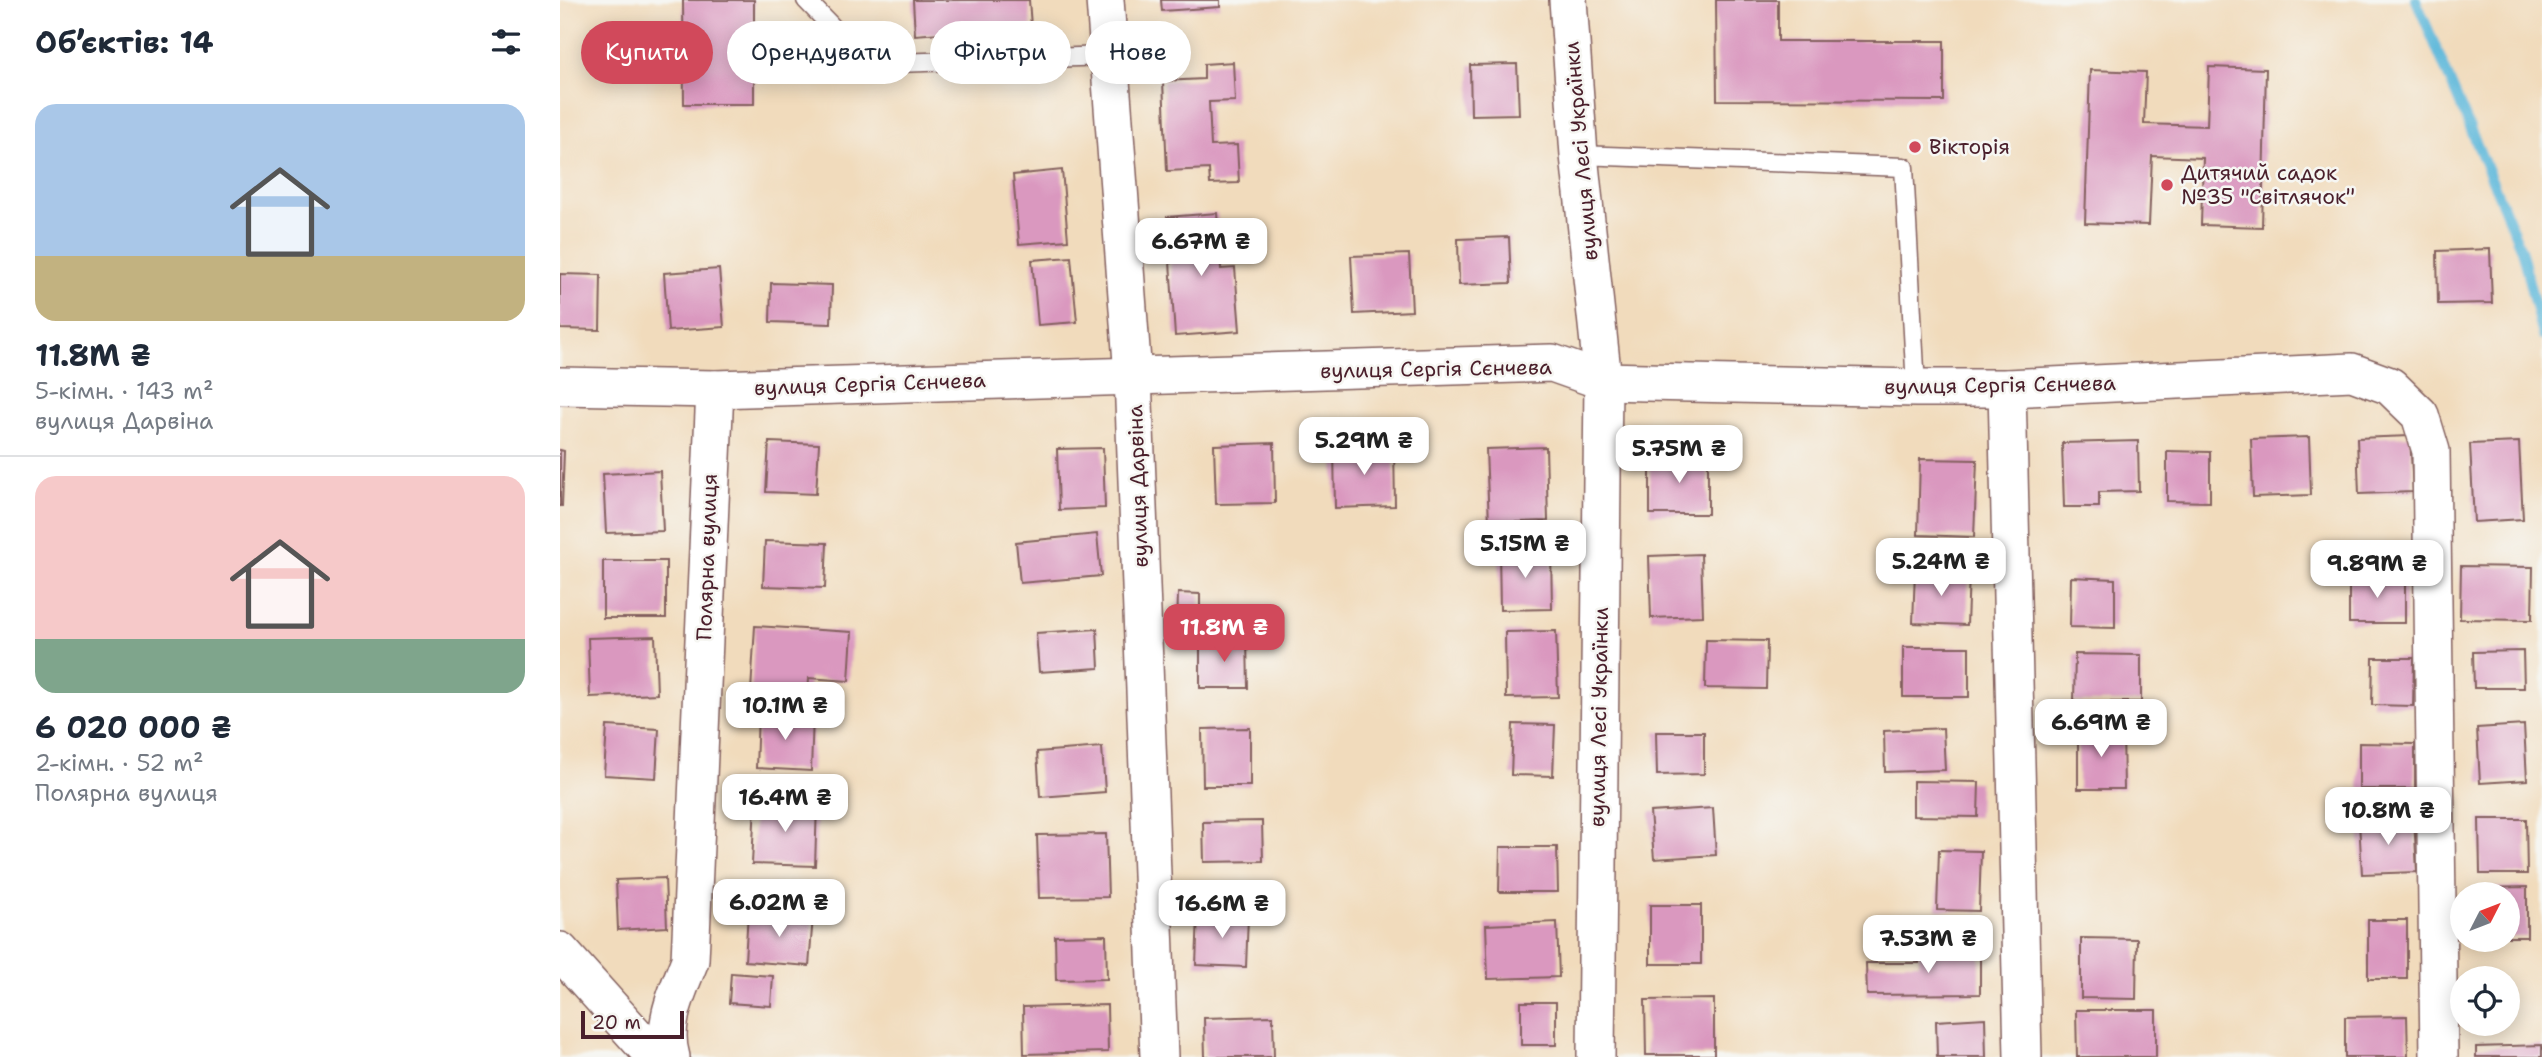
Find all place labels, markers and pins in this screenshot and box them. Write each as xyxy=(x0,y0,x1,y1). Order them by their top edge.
place label: Вікторія xyxy=(1929,133,2010,161)
marker: Вікторія xyxy=(1907,139,1923,155)
place label: Дитячий садок №35 "Світлячок" xyxy=(2181,159,2355,211)
marker: Дитячий садок №35 "Світлячок" xyxy=(2159,177,2175,193)
pin: 6.67M ₴ xyxy=(1136,218,1266,278)
pin: 5.29M ₴ xyxy=(1299,418,1429,477)
pin: 5.75M ₴ xyxy=(1614,426,1744,485)
pin: 5.15M ₴ xyxy=(1460,520,1590,580)
pin: 5.24M ₴ xyxy=(1876,538,2006,598)
pin: 9.89M ₴ xyxy=(2312,540,2442,600)
pin: 11.8M ₴ xyxy=(1159,604,1289,664)
pin: 10.1M ₴ xyxy=(720,682,850,742)
pin: 6.69M ₴ xyxy=(2036,700,2166,759)
pin: 16.4M ₴ xyxy=(720,774,850,834)
pin: 10.8M ₴ xyxy=(2323,788,2453,847)
pin: 6.02M ₴ xyxy=(714,880,844,939)
pin: 16.6M ₴ xyxy=(1157,880,1287,940)
pin: 7.53M ₴ xyxy=(1863,916,1993,975)

